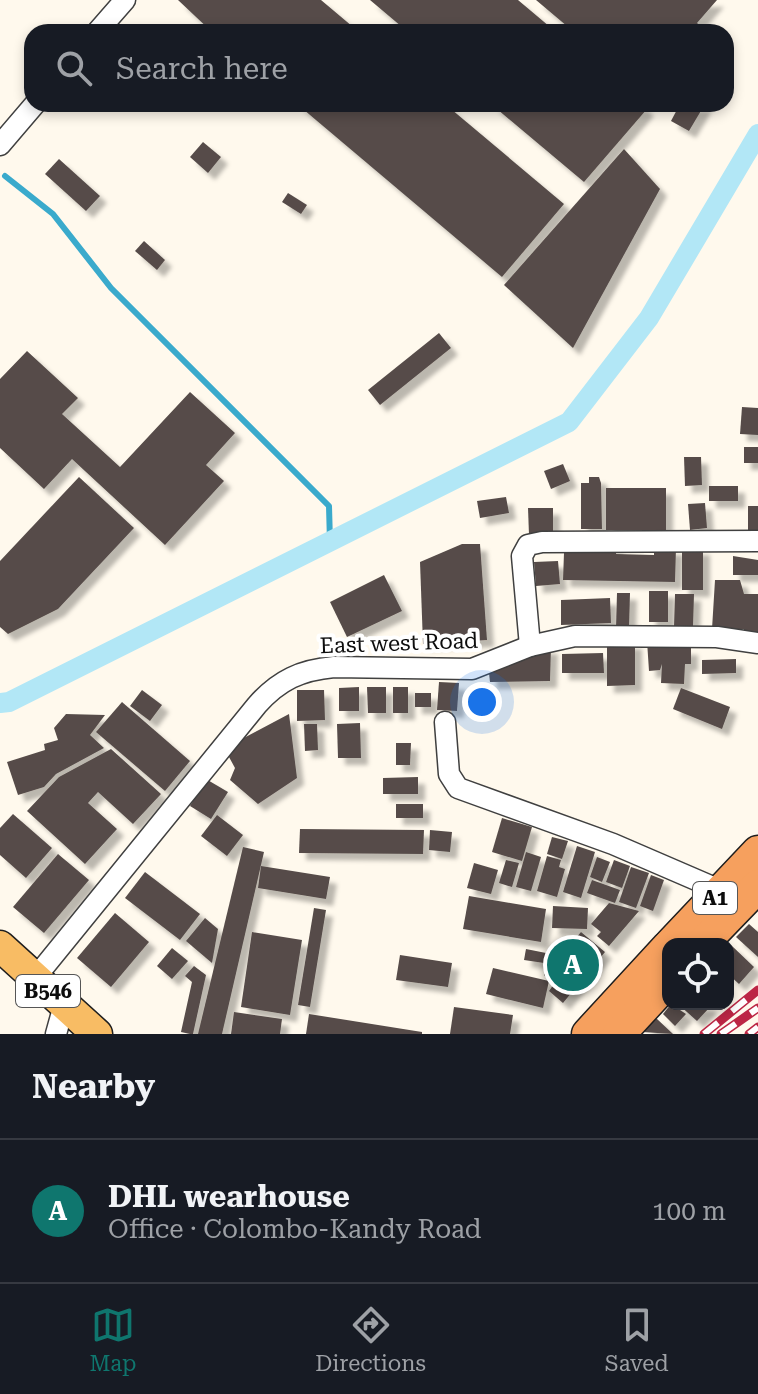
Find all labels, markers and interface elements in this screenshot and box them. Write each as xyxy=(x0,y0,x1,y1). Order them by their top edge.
search box xyxy=(24,24,734,112)
icon: search xyxy=(52,46,96,90)
text: Search here xyxy=(116,51,288,86)
street label: East west Road xyxy=(319,628,479,658)
your location xyxy=(462,682,502,722)
road number: A1 xyxy=(693,882,737,914)
pin: A xyxy=(547,935,599,995)
map controls xyxy=(662,938,734,1010)
button: locate xyxy=(662,938,734,1010)
road number: B546 xyxy=(16,975,80,1007)
text: Nearby xyxy=(32,1066,155,1106)
text: DHL wearhouse xyxy=(108,1179,350,1214)
text: A xyxy=(49,1196,67,1226)
text: 100 m xyxy=(652,1196,726,1226)
text: Office · Colombo-Kandy Road xyxy=(108,1214,481,1244)
tab: Map xyxy=(89,1303,136,1376)
tab: Directions xyxy=(315,1303,426,1376)
tab: Saved xyxy=(605,1303,669,1376)

